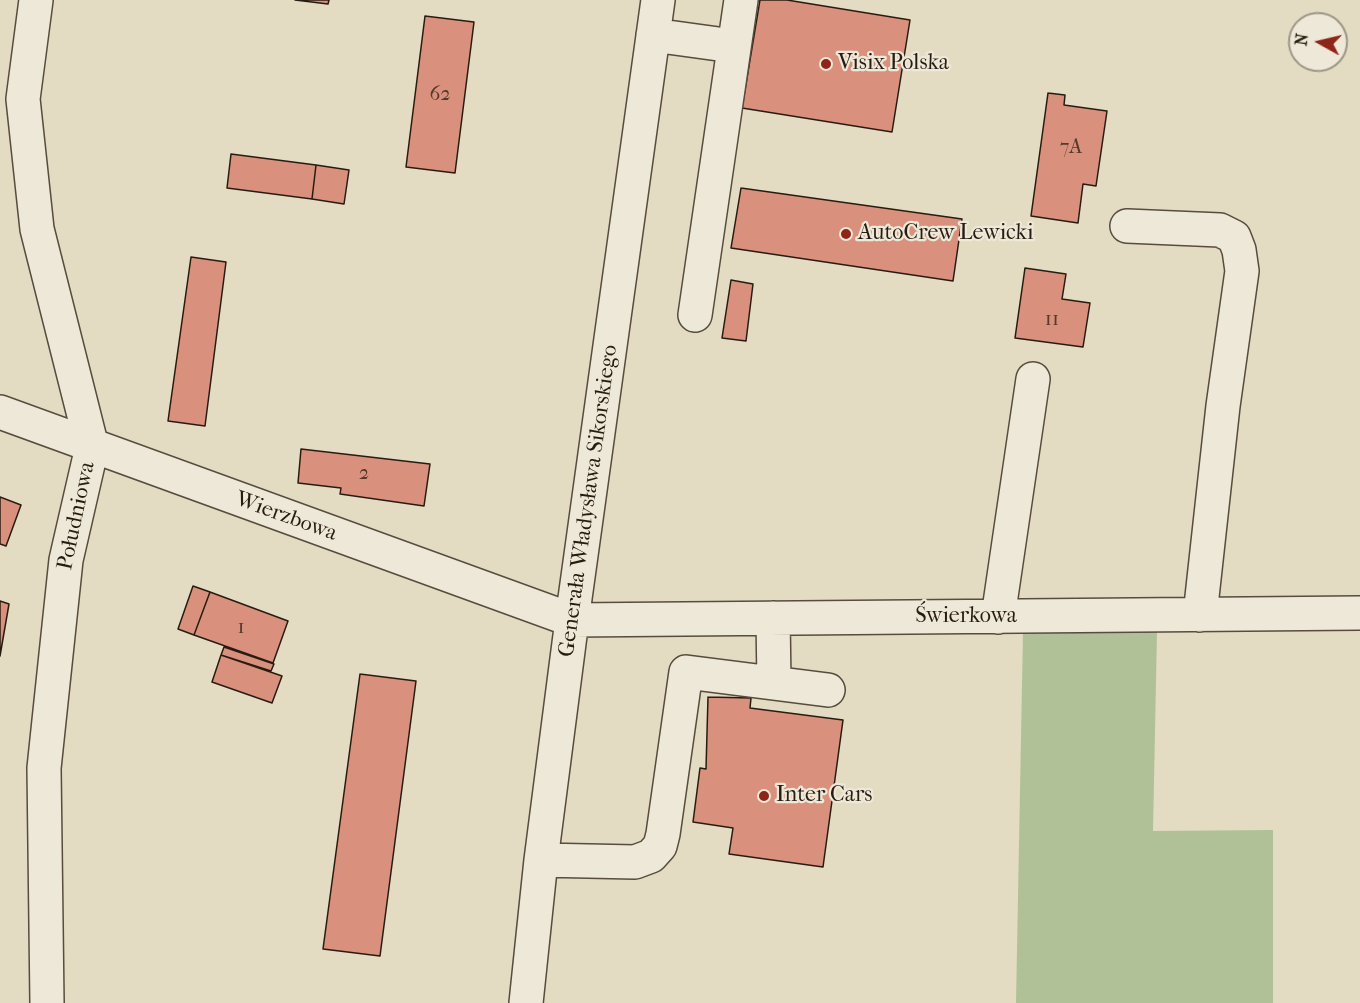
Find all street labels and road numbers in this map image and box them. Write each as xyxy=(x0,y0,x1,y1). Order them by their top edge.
street label: Generała Władysława Sikorskiego xyxy=(554,343,624,659)
street label: Południowa xyxy=(53,459,101,573)
street label: Wierzbowa xyxy=(232,486,340,548)
street label: Świerkowa xyxy=(915,604,1017,630)

